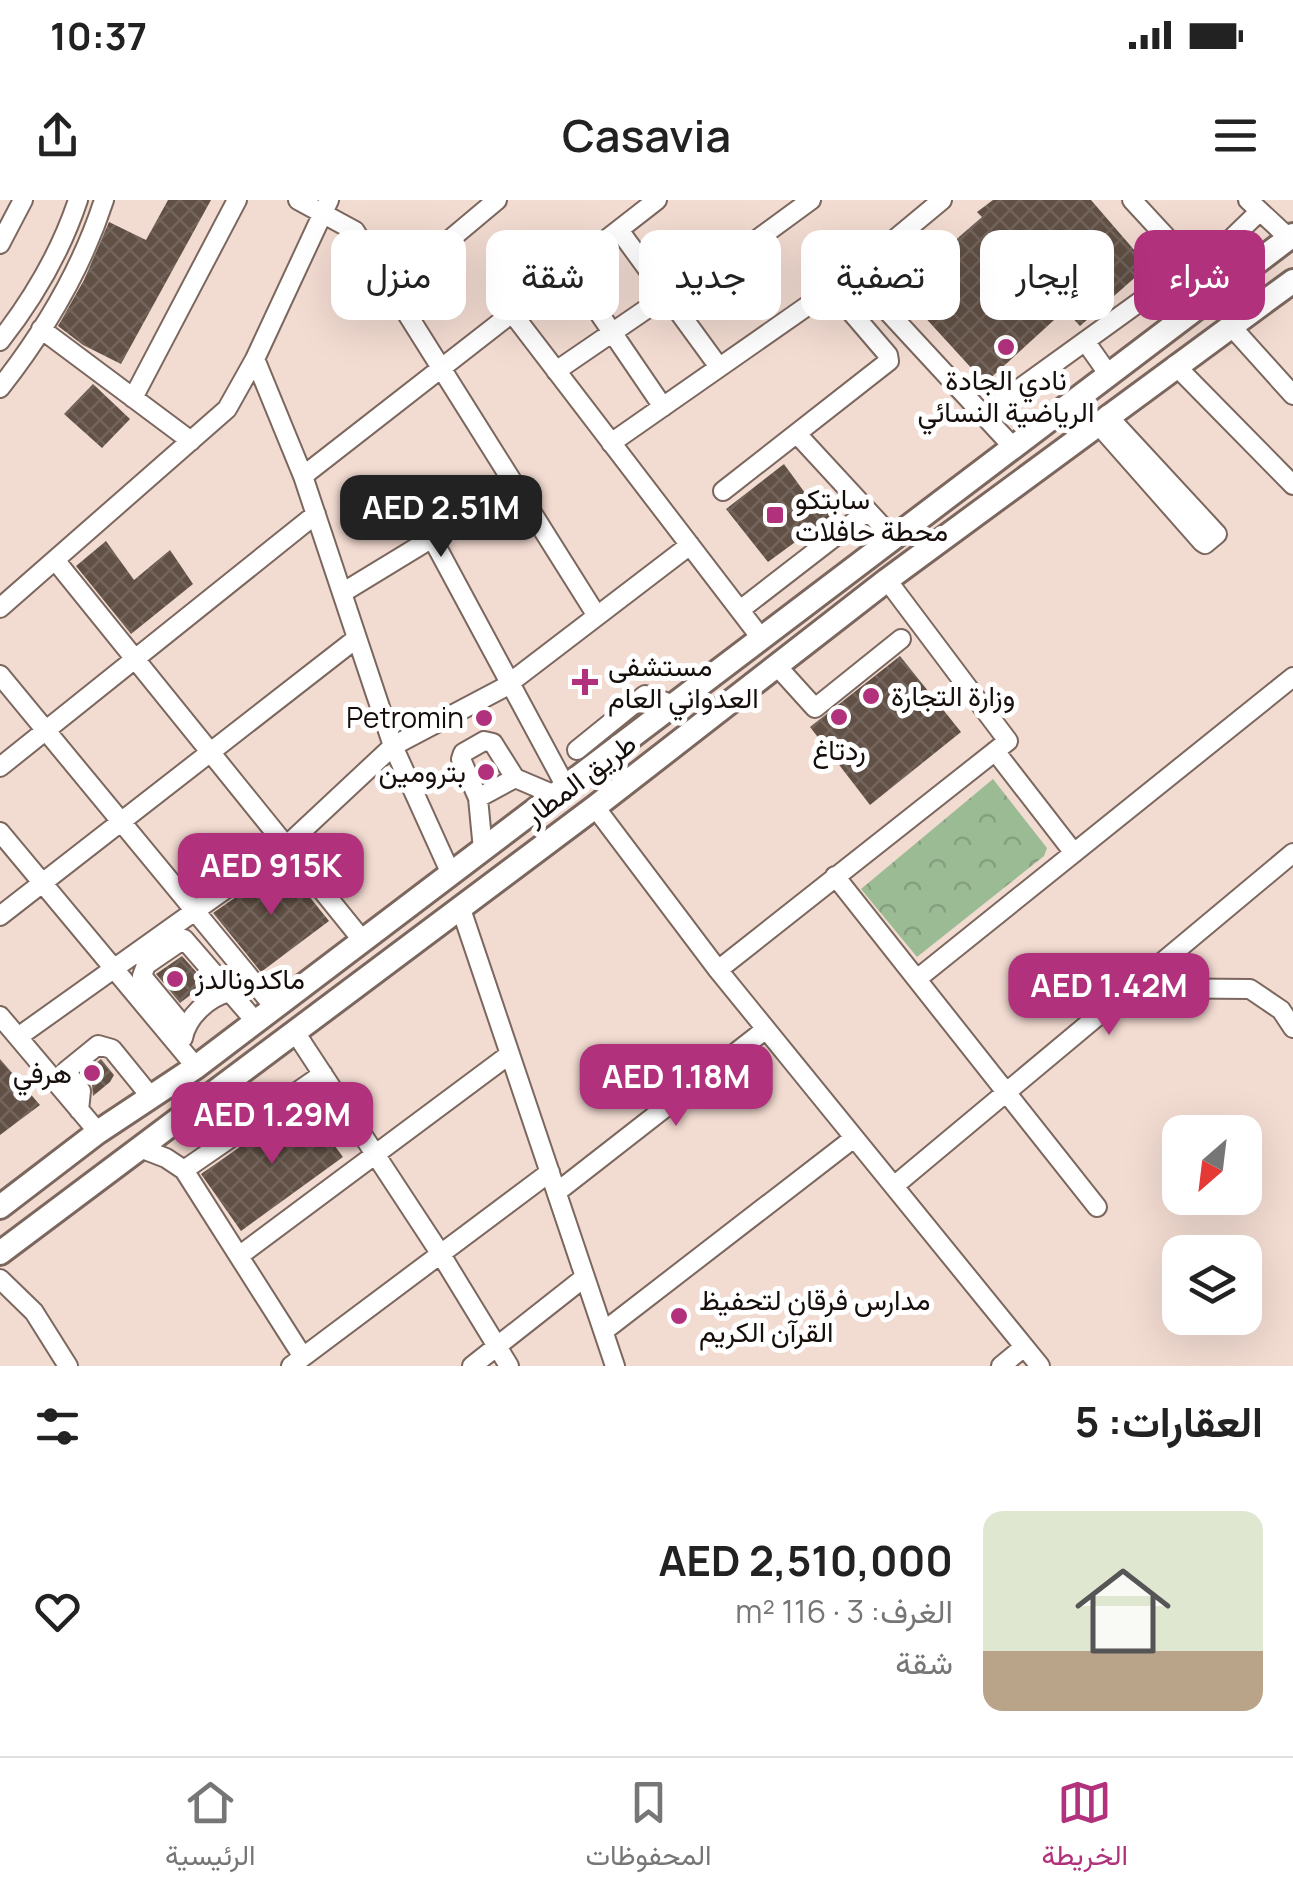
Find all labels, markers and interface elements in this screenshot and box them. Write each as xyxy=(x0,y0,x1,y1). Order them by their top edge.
text: 10:37 xyxy=(50,9,147,61)
text: Casavia xyxy=(562,104,731,166)
icon: share xyxy=(30,108,85,163)
icon: menu xyxy=(1208,108,1263,163)
chip: منزل xyxy=(331,230,466,320)
chip: شقة xyxy=(486,230,619,320)
chip: جديد xyxy=(639,230,781,320)
chip: تصفية xyxy=(801,230,960,320)
chip: إيجار xyxy=(980,230,1114,320)
chip: شراء xyxy=(1134,230,1265,320)
marker: نادي الجادة الرياضية النسائي xyxy=(995,336,1017,358)
place label: نادي الجادة الرياضية النسائي xyxy=(918,360,1094,435)
pin: AED 2.51M xyxy=(327,475,555,560)
place label: سابتكو محطة حافلات xyxy=(795,479,948,549)
text: AED 2.51M xyxy=(362,485,520,529)
marker: سابتكو محطة حافلات xyxy=(764,504,786,526)
place label: مستشفى العدواني العام xyxy=(608,646,759,721)
marker: مستشفى العدواني العام xyxy=(572,669,598,695)
place label: وزارة التجارة xyxy=(891,676,1015,714)
marker: وزارة التجارة xyxy=(860,685,882,707)
place label: Petromin xyxy=(346,698,464,736)
marker: ردتاغ xyxy=(828,706,850,728)
marker: Petromin xyxy=(473,707,495,729)
street label: طريق المطار xyxy=(515,723,643,834)
place label: ردتاغ xyxy=(812,730,866,769)
place label: بترومين xyxy=(379,752,466,790)
marker: بترومين xyxy=(475,761,497,783)
pin: AED 915K xyxy=(168,833,374,918)
text: AED 915K xyxy=(200,843,342,887)
pin: AED 1.42M xyxy=(995,953,1223,1038)
place label: ماكدونالدز xyxy=(194,959,305,997)
text: AED 1.42M xyxy=(1030,963,1188,1007)
marker: ماكدونالدز xyxy=(164,968,186,990)
pin: AED 1.18M xyxy=(562,1044,790,1129)
place label: هرفي xyxy=(13,1053,72,1096)
text: AED 1.18M xyxy=(602,1054,750,1098)
marker: هرفي xyxy=(81,1062,103,1084)
pin: AED 1.29M xyxy=(158,1082,386,1167)
text: AED 1.29M xyxy=(193,1092,351,1136)
north arrow xyxy=(1162,1115,1262,1215)
map controls xyxy=(1162,1115,1262,1335)
button: layers xyxy=(1162,1235,1262,1335)
place label: مدارس فرقان لتحفيظ القرآن الكريم xyxy=(699,1280,930,1351)
marker: مدارس فرقان لتحفيظ القرآن الكريم xyxy=(668,1305,690,1327)
text: العقارات: 5 xyxy=(1075,1392,1263,1450)
icon: filters xyxy=(30,1399,85,1454)
text: AED 2,510,000 xyxy=(658,1531,953,1589)
icon: home xyxy=(1063,1551,1183,1671)
icon: heart xyxy=(30,1584,85,1639)
text: الغرف: 3 · 116 m² xyxy=(735,1589,953,1633)
text: شقة xyxy=(895,1640,953,1684)
tab: الرئيسية xyxy=(165,1775,255,1880)
tab: المحفوظات xyxy=(585,1775,712,1880)
tab: الخريطة xyxy=(1041,1775,1128,1880)

